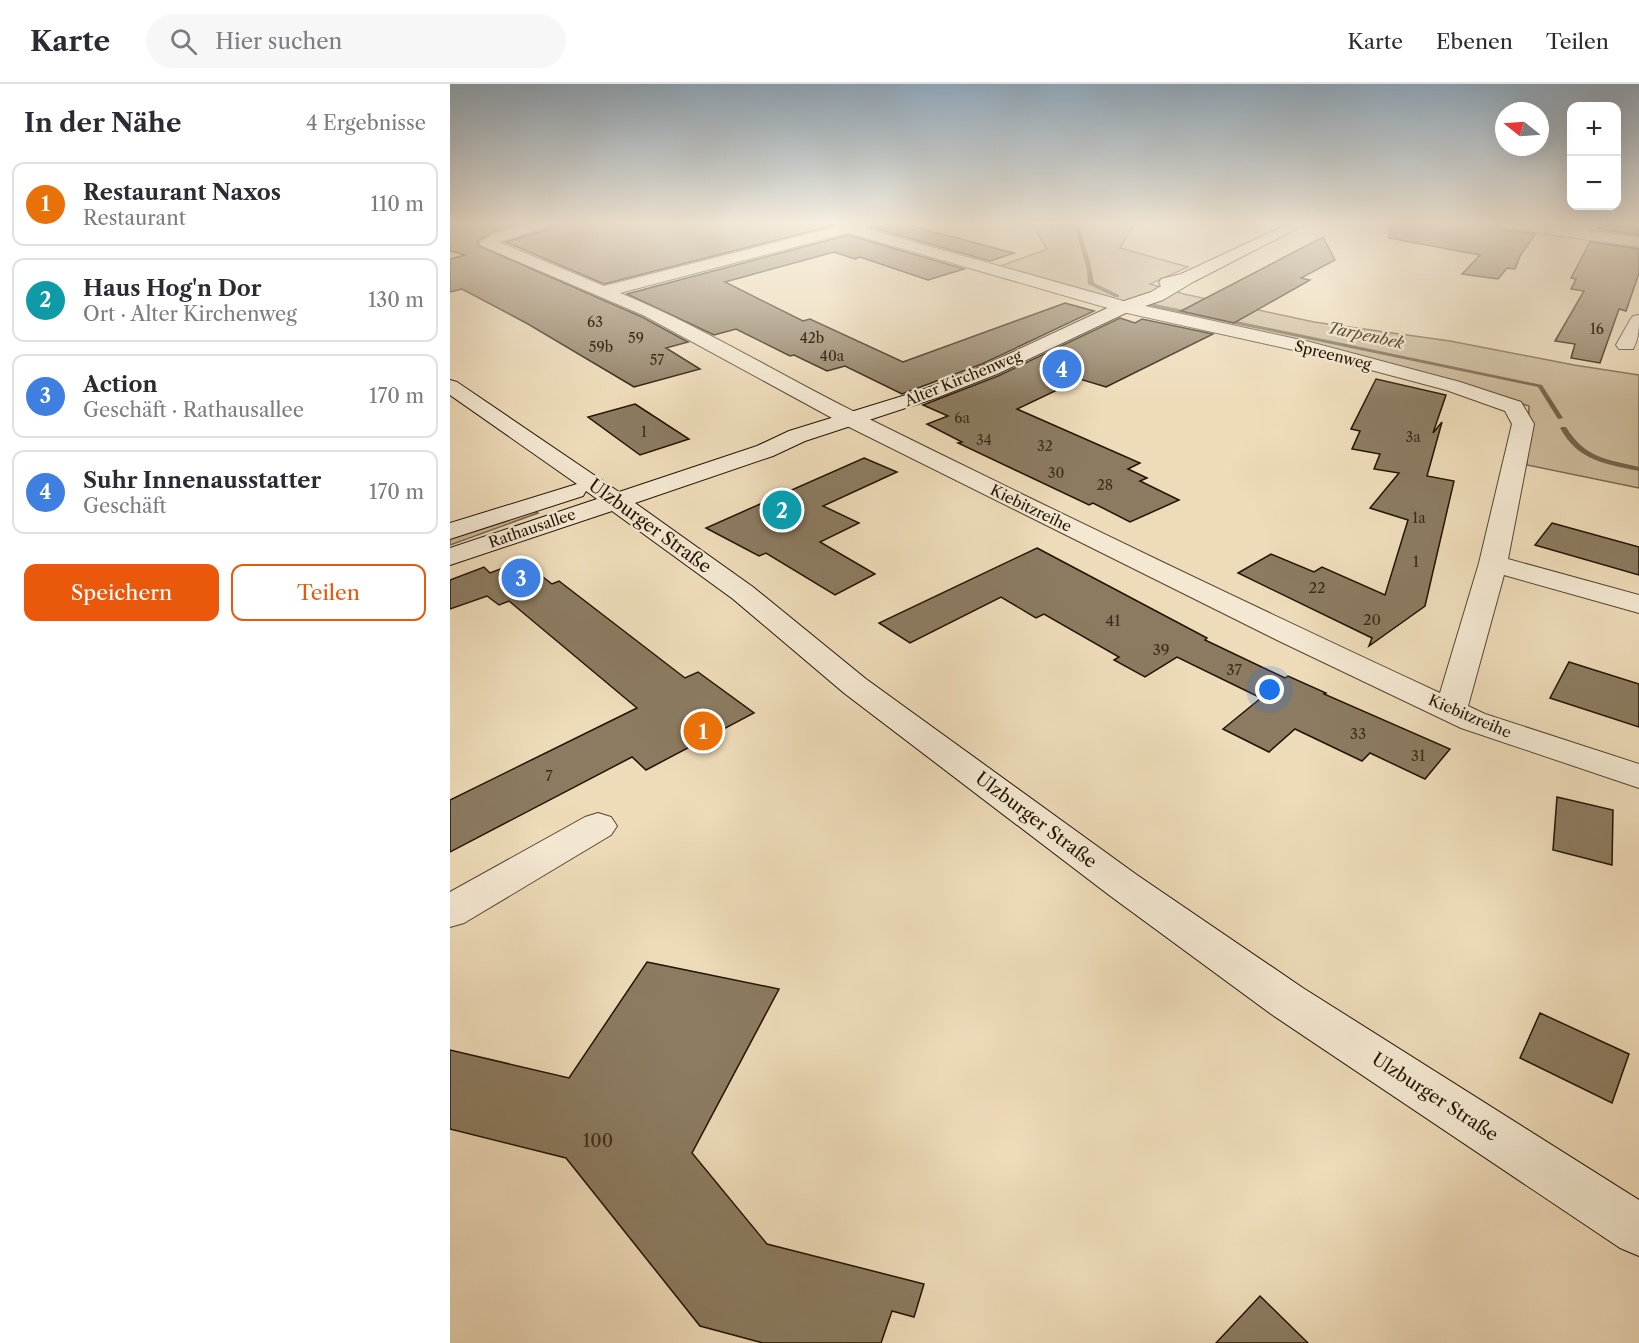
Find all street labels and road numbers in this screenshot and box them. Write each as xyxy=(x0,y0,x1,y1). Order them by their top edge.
street label: Spreenweg xyxy=(1293,336,1373,374)
street label: Alter Kirchenweg xyxy=(901,346,1024,411)
street label: Ulzburger Straße xyxy=(584,474,716,578)
street label: Kiebitzreihe xyxy=(987,480,1075,536)
street label: Rathausallee xyxy=(486,504,578,552)
street label: Kiebitzreihe xyxy=(1426,690,1514,742)
street label: Ulzburger Straße xyxy=(971,767,1101,873)
street label: Ulzburger Straße xyxy=(1368,1048,1502,1146)

